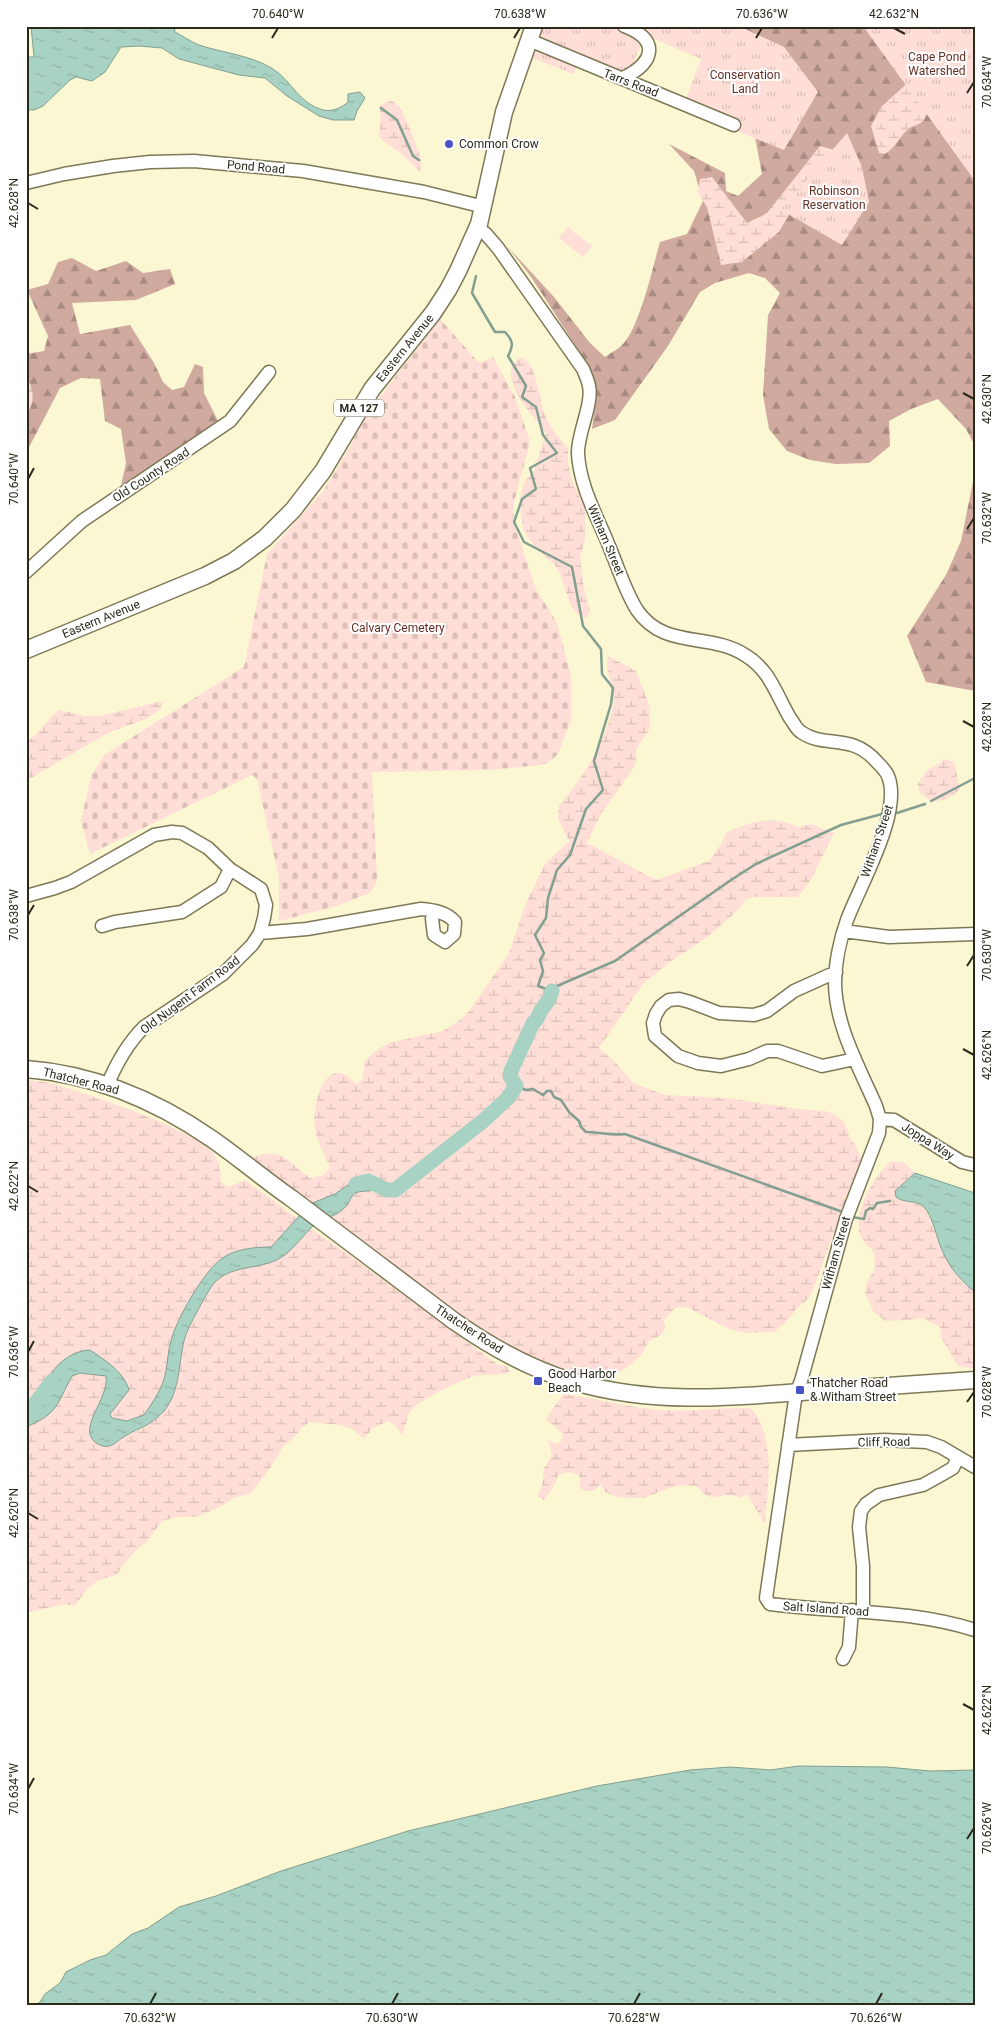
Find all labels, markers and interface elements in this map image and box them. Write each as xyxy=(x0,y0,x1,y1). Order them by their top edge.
text: 70.640°W xyxy=(252,7,304,21)
text: 70.638°W xyxy=(494,7,546,21)
text: 70.636°W xyxy=(736,7,788,21)
text: 42.632°N xyxy=(869,7,919,21)
park label: Cape Pond Watershed xyxy=(908,50,966,78)
text: 70.634°W xyxy=(980,56,994,108)
street label: Tarrs Road xyxy=(601,66,661,100)
park label: Conservation Land xyxy=(710,68,780,96)
place label: Common Crow xyxy=(459,137,539,151)
marker: Common Crow xyxy=(443,138,455,150)
street label: Pond Road xyxy=(226,157,286,177)
text: 42.628°N xyxy=(7,178,21,228)
park label: Robinson Reservation xyxy=(802,184,866,212)
street label: Eastern Avenue xyxy=(374,311,436,385)
text: 42.630°N xyxy=(980,374,994,424)
road number: MA 127 xyxy=(334,399,384,416)
street label: Old County Road xyxy=(110,445,192,505)
text: 70.640°W xyxy=(7,453,21,505)
text: 70.632°W xyxy=(980,492,994,544)
street label: Witham Street xyxy=(585,502,627,578)
street label: Eastern Avenue xyxy=(60,597,142,641)
park label: Calvary Cemetery xyxy=(351,621,445,635)
text: 42.628°N xyxy=(980,702,994,752)
street label: Witham Street xyxy=(858,803,896,879)
text: 70.638°W xyxy=(7,889,21,941)
text: 70.630°W xyxy=(980,929,994,981)
street label: Old Nugent Farm Road xyxy=(138,953,242,1037)
text: 42.626°N xyxy=(980,1030,994,1080)
street label: Thatcher Road xyxy=(41,1065,121,1097)
street label: Joppa Way xyxy=(899,1119,957,1163)
text: 42.622°N xyxy=(7,1161,21,1211)
street label: Witham Street xyxy=(819,1215,853,1291)
street label: Thatcher Road xyxy=(432,1302,506,1356)
text: 70.636°W xyxy=(7,1326,21,1378)
text: 70.628°W xyxy=(980,1366,994,1418)
place label: Good Harbor Beach xyxy=(548,1367,616,1395)
marker: Good Harbor Beach xyxy=(532,1375,544,1387)
place label: Thatcher Road & Witham Street xyxy=(810,1376,896,1404)
marker: Thatcher Road & Witham Street xyxy=(794,1384,806,1396)
street label: Cliff Road xyxy=(858,1435,910,1449)
text: 42.620°N xyxy=(7,1488,21,1538)
street label: Salt Island Road xyxy=(782,1599,870,1619)
text: 42.622°N xyxy=(980,1685,994,1735)
text: 70.634°W xyxy=(7,1763,21,1815)
text: 70.626°W xyxy=(980,1802,994,1854)
text: 70.632°W xyxy=(124,2011,176,2025)
text: 70.630°W xyxy=(366,2011,418,2025)
text: 70.628°W xyxy=(608,2011,660,2025)
text: 70.626°W xyxy=(850,2011,902,2025)

